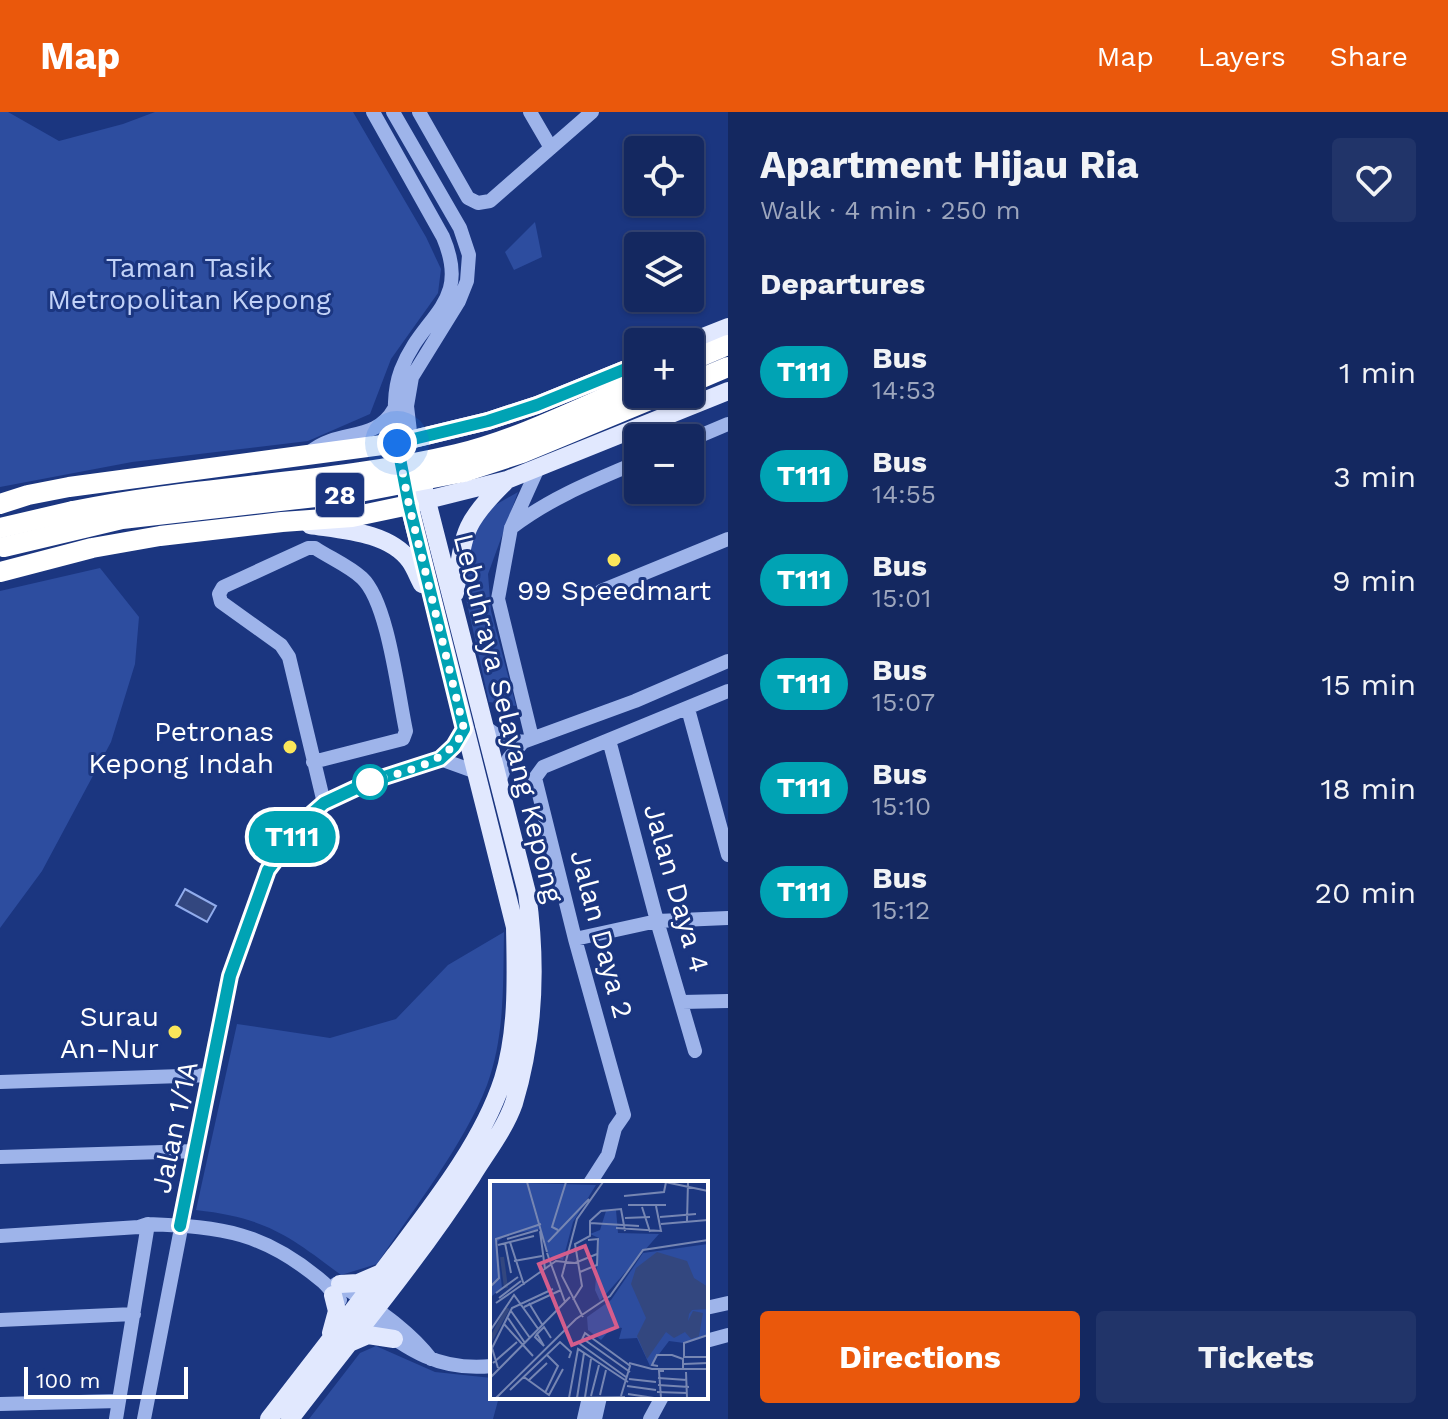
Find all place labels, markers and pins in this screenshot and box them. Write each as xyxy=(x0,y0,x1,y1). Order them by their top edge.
marker: 99 Speedmart xyxy=(605,551,623,569)
place label: 99 Speedmart xyxy=(517,574,711,607)
place label: Petronas Kepong Indah xyxy=(88,715,274,780)
marker: Petronas Kepong Indah xyxy=(281,738,299,756)
unlabelled marker xyxy=(353,765,387,799)
place label: Surau An-Nur xyxy=(60,1000,159,1065)
marker: Surau An-Nur xyxy=(166,1023,184,1041)

